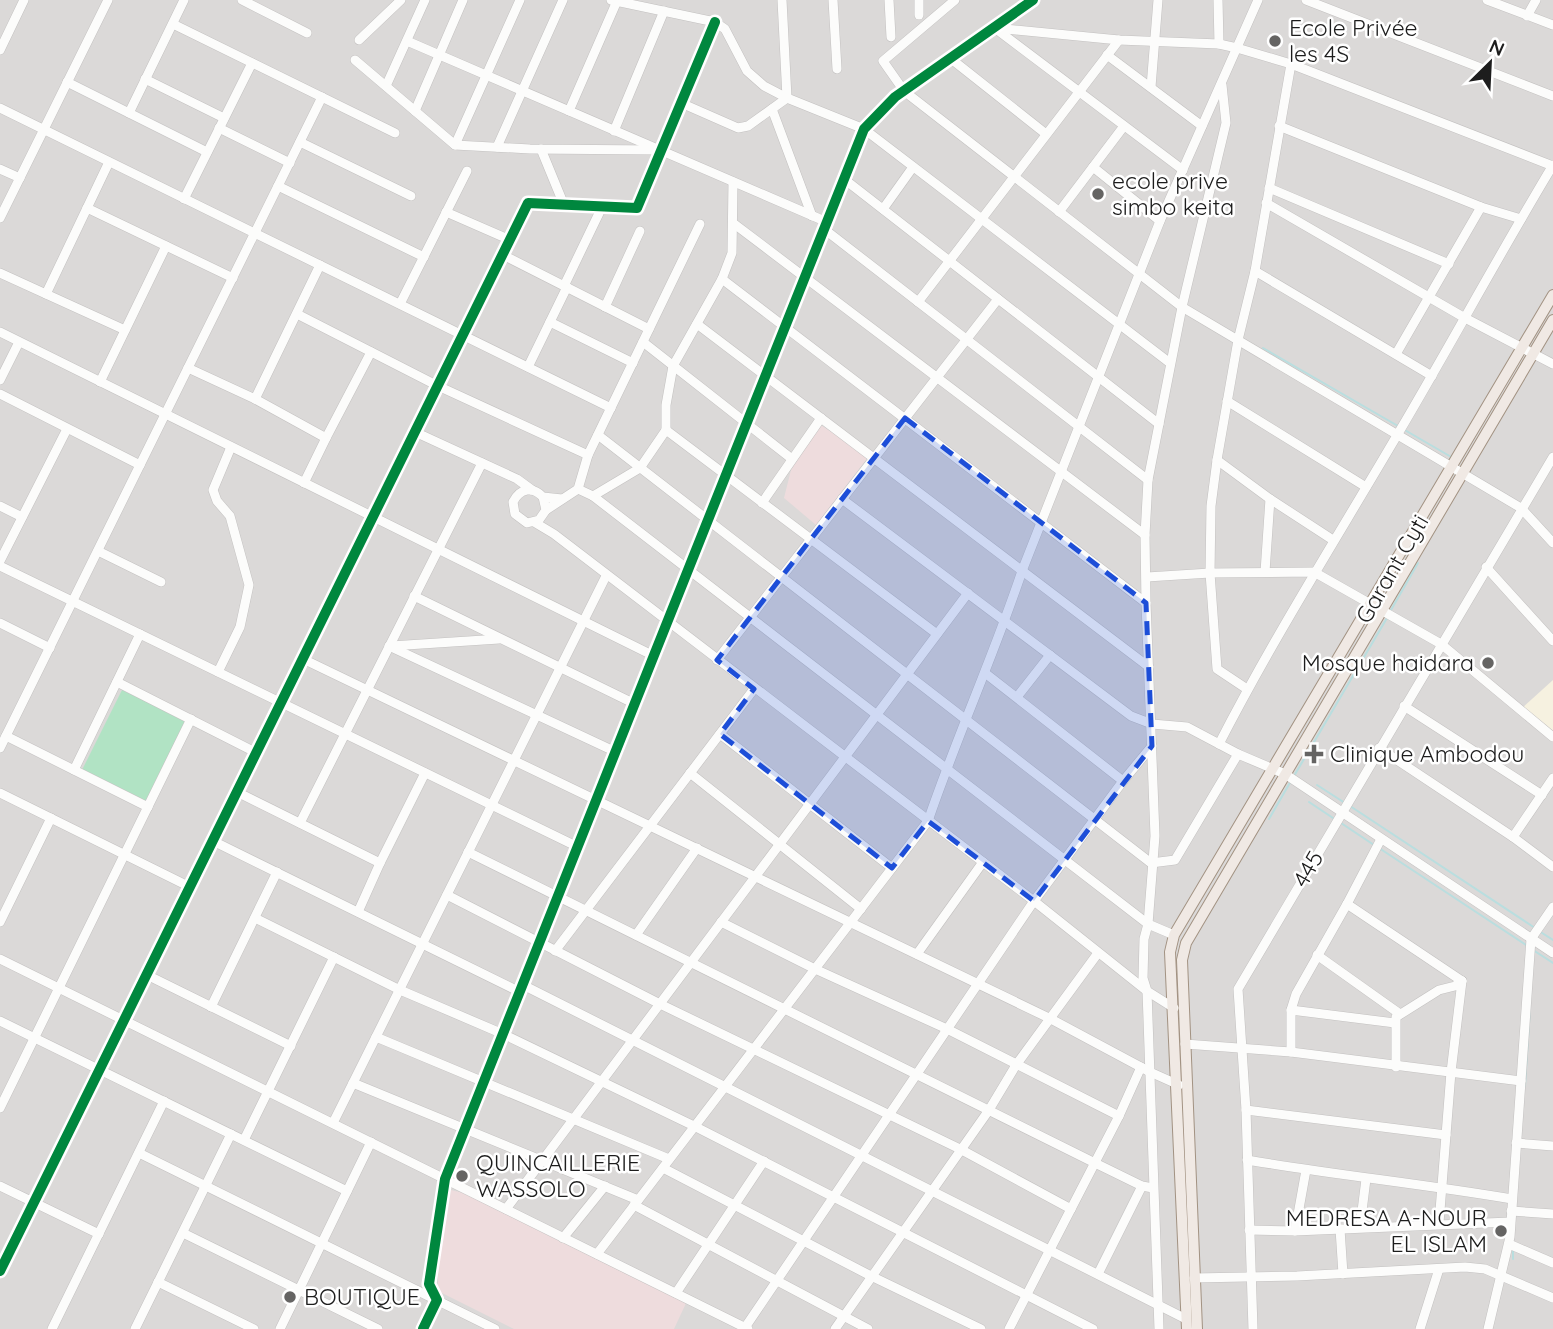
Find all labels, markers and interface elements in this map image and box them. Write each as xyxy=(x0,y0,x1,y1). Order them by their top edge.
place label: Ecole Privée les 4S xyxy=(1289,13,1418,68)
north arrow xyxy=(1455,28,1525,98)
marker: Ecole Privée les 4S xyxy=(1267,33,1283,49)
text: N xyxy=(1486,34,1508,61)
place label: ecole prive simbo keita xyxy=(1112,166,1234,221)
marker: ecole prive simbo keita xyxy=(1090,186,1106,202)
street label: Garant Cyti xyxy=(1349,509,1434,628)
place label: Mosque haidara xyxy=(1302,648,1474,677)
marker: Mosque haidara xyxy=(1480,655,1496,671)
place label: Clinique Ambodou xyxy=(1330,739,1524,768)
marker: Clinique Ambodou xyxy=(1304,744,1324,764)
street label: 445 xyxy=(1286,845,1329,892)
place label: QUINCAILLERIE WASSOLO xyxy=(476,1148,640,1203)
marker: QUINCAILLERIE WASSOLO xyxy=(454,1168,470,1184)
place label: MEDRESA A-NOUR EL ISLAM xyxy=(1286,1203,1487,1258)
marker: MEDRESA A-NOUR EL ISLAM xyxy=(1493,1223,1509,1239)
place label: BOUTIQUE xyxy=(304,1282,420,1311)
marker: BOUTIQUE xyxy=(282,1289,298,1305)

